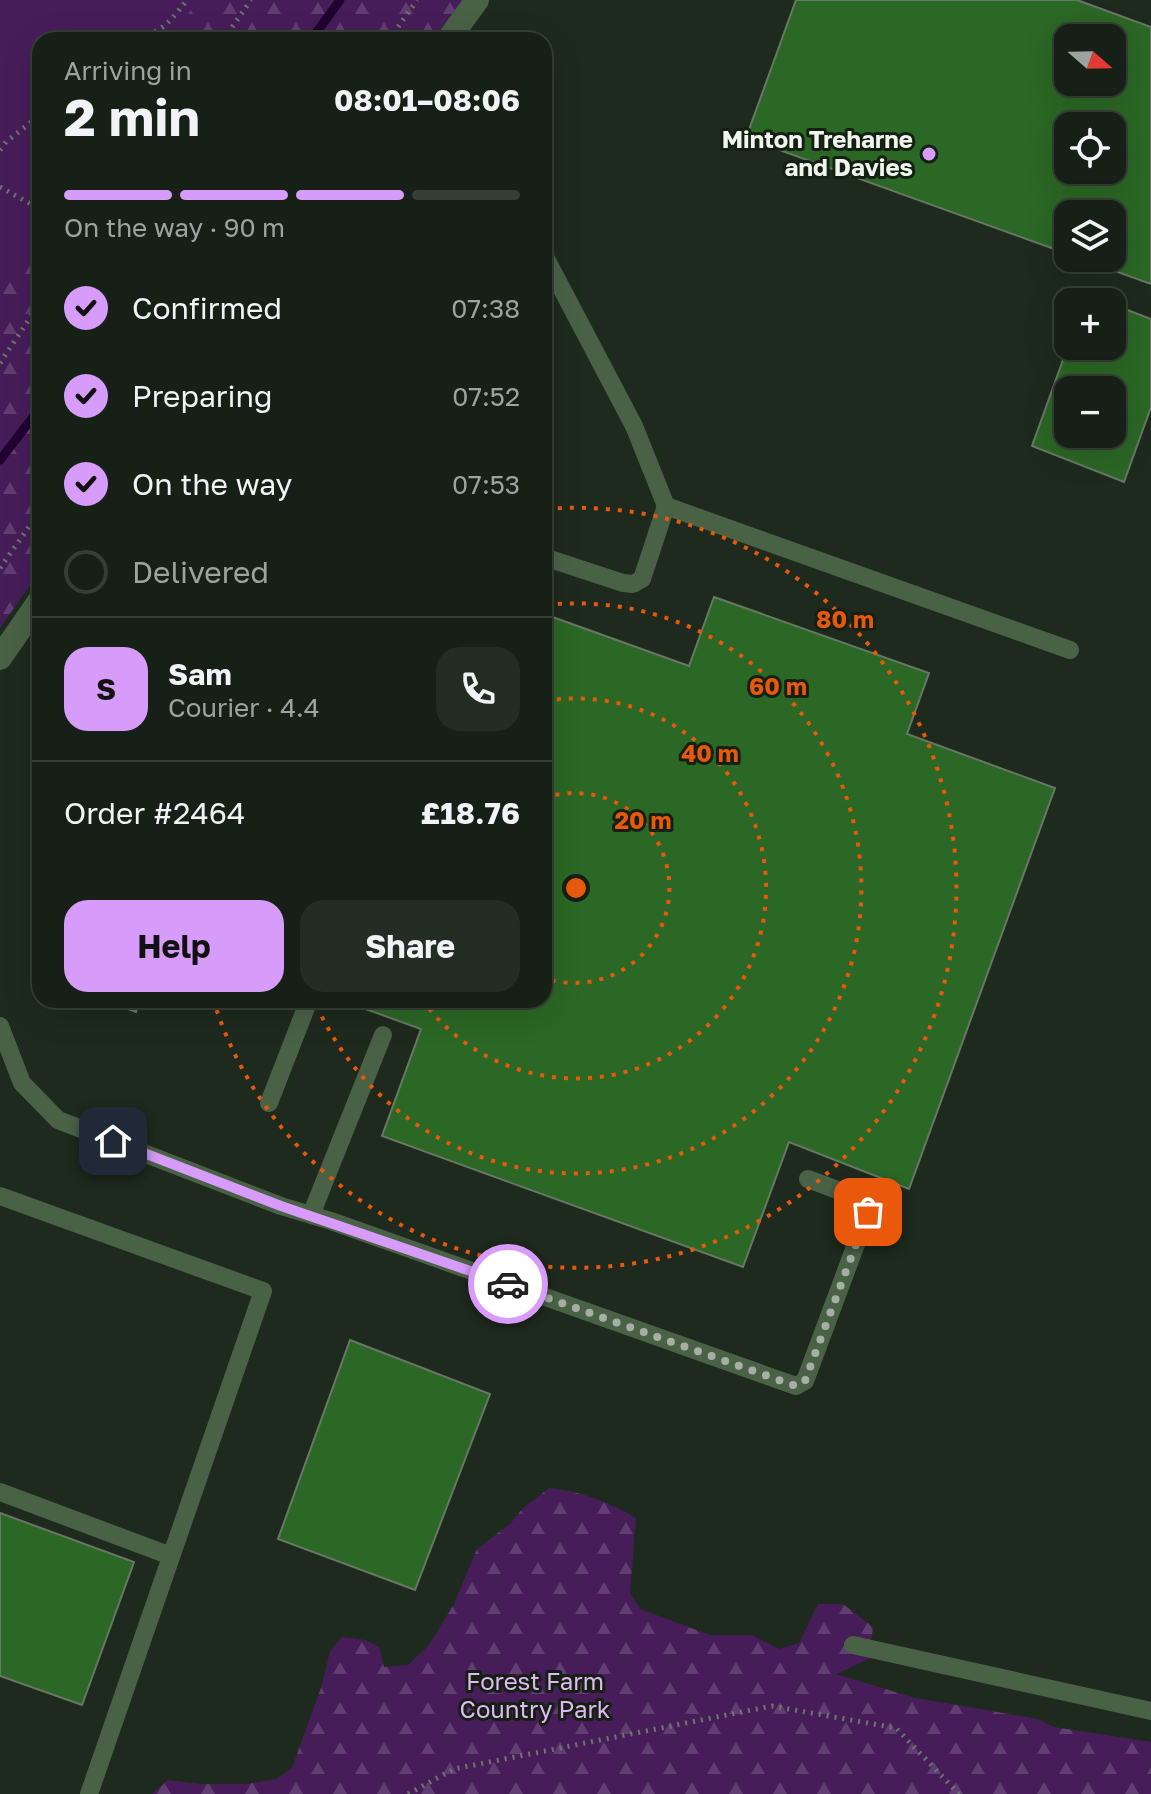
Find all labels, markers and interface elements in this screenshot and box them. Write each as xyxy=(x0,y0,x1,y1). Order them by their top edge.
north arrow xyxy=(1054,24,1126,96)
map controls xyxy=(1054,24,1126,448)
text: Arriving in xyxy=(64,55,192,86)
text: 08:01–08:06 xyxy=(334,82,520,118)
text: 2 min xyxy=(64,85,200,147)
button: locate xyxy=(1054,112,1126,184)
place label: Minton Treharne and Davies xyxy=(722,124,913,181)
marker: Minton Treharne and Davies xyxy=(920,145,938,163)
button: layers xyxy=(1054,200,1126,272)
text: On the way · 90 m xyxy=(64,212,285,243)
icon: check xyxy=(64,286,108,330)
button: + xyxy=(1054,288,1126,360)
text: Confirmed xyxy=(132,290,282,326)
text: 07:38 xyxy=(451,293,520,324)
icon: check xyxy=(64,374,108,418)
button: − xyxy=(1054,376,1126,448)
text: Preparing xyxy=(132,378,273,414)
text: 07:52 xyxy=(452,381,520,412)
icon: check xyxy=(64,462,108,506)
text: On the way xyxy=(132,466,292,502)
text: 07:53 xyxy=(452,469,520,500)
text: Delivered xyxy=(132,554,269,590)
text: 80 m xyxy=(816,604,874,633)
button: phone xyxy=(436,647,520,731)
text: Sam xyxy=(168,656,232,692)
text: S xyxy=(96,671,116,707)
text: 60 m xyxy=(749,671,807,700)
text: Courier · 4.4 xyxy=(168,692,320,723)
text: 40 m xyxy=(681,738,739,767)
text: Order #2464 xyxy=(64,795,245,831)
text: £18.76 xyxy=(421,795,520,831)
text: 20 m xyxy=(614,805,672,834)
centre of rings xyxy=(562,874,590,902)
button: Help xyxy=(64,900,284,992)
button: Share xyxy=(300,900,520,992)
pin xyxy=(79,1107,147,1175)
icon: home xyxy=(91,1119,135,1163)
pin xyxy=(834,1178,902,1246)
icon: bag xyxy=(846,1190,890,1234)
courier xyxy=(468,1244,548,1324)
icon: car xyxy=(486,1262,530,1306)
park label: Forest Farm Country Park xyxy=(460,1666,610,1723)

